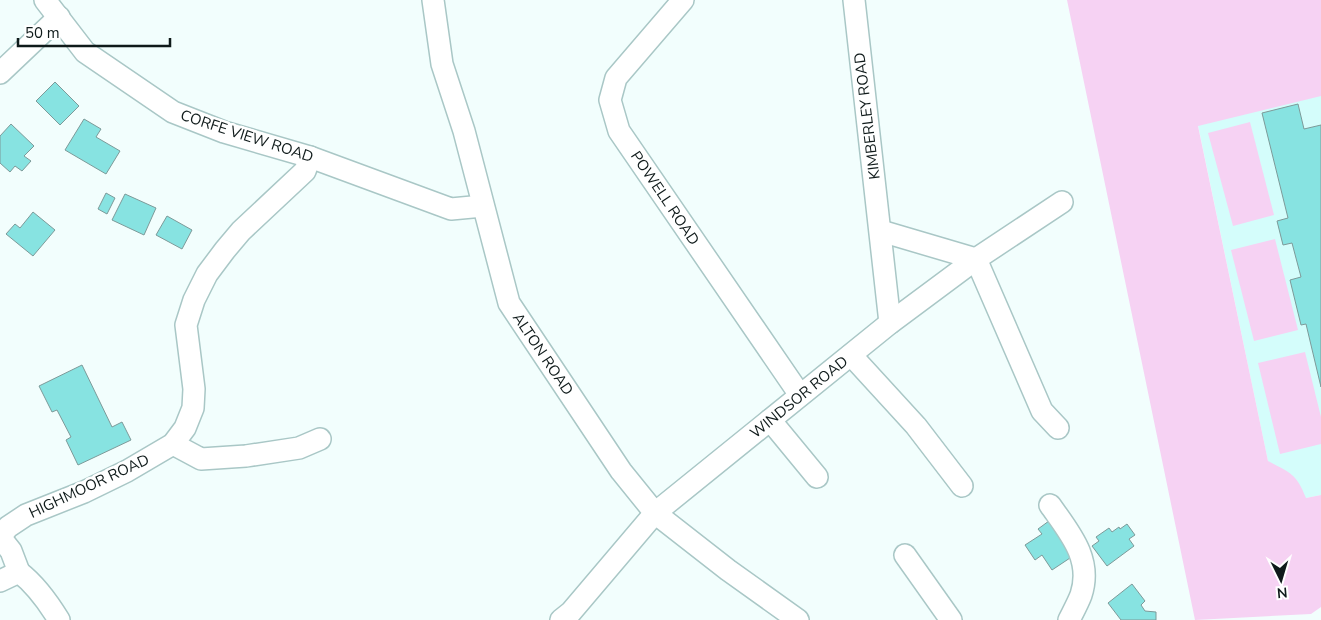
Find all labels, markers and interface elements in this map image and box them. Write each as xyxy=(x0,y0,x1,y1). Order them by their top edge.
scale bar xyxy=(18,15,170,47)
text: 50 m xyxy=(25,23,60,43)
street label: KIMBERLEY ROAD xyxy=(849,51,885,181)
street label: CORFE VIEW ROAD xyxy=(178,105,316,167)
street label: POWELL ROAD xyxy=(626,147,704,249)
street label: ALTON ROAD xyxy=(508,309,578,399)
street label: WINDSOR ROAD xyxy=(746,351,852,443)
street label: HIGHMOOR ROAD xyxy=(26,449,152,523)
north arrow xyxy=(1256,555,1306,605)
text: N xyxy=(1276,583,1288,602)

